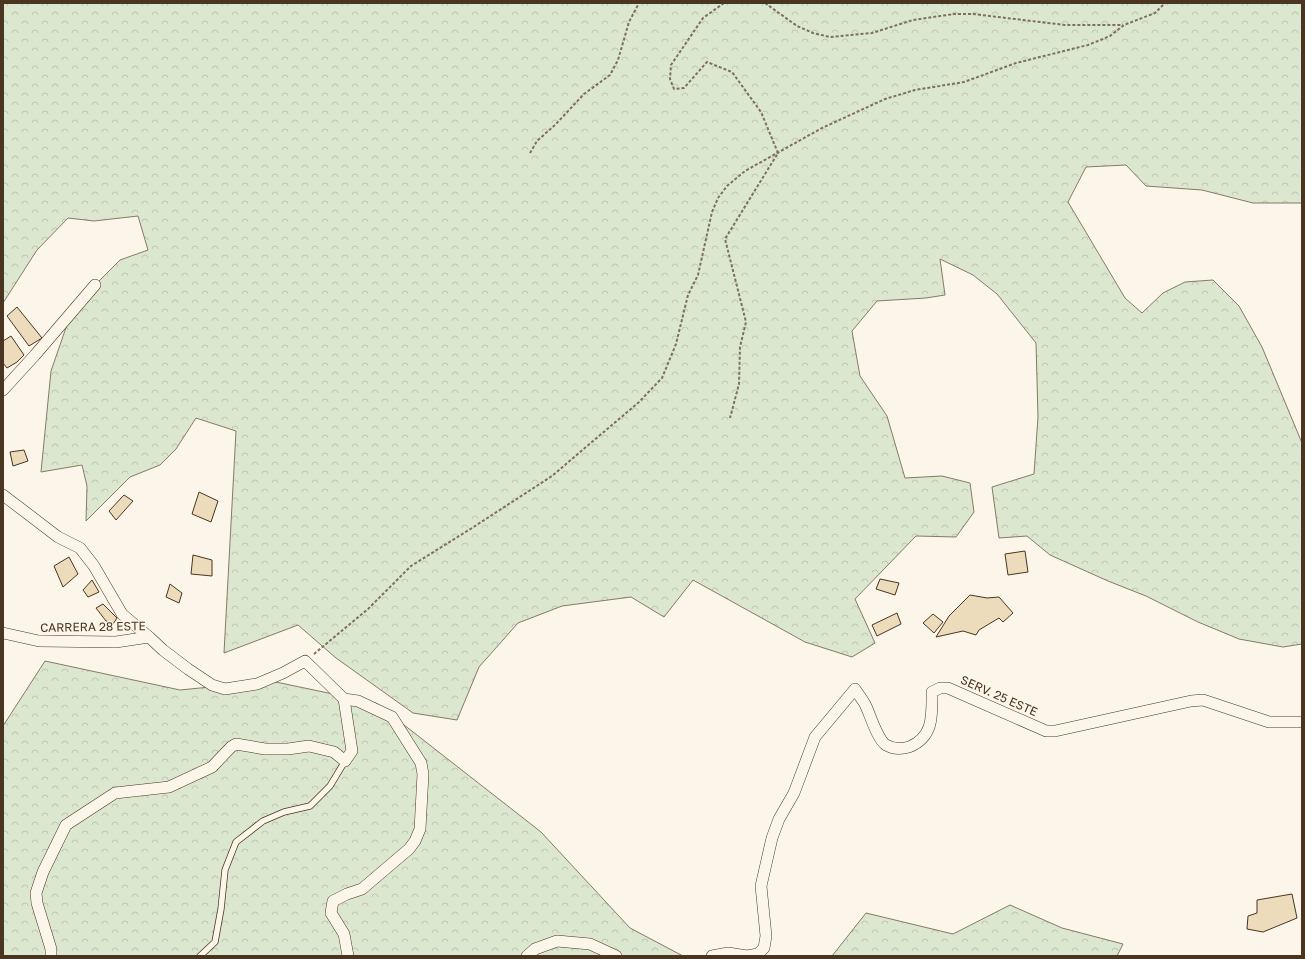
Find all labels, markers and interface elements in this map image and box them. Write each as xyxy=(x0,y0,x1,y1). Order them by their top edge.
street label: CARRERA 28 ESTE xyxy=(40,618,146,635)
street label: SERV. 25 ESTE xyxy=(958,672,1040,719)

